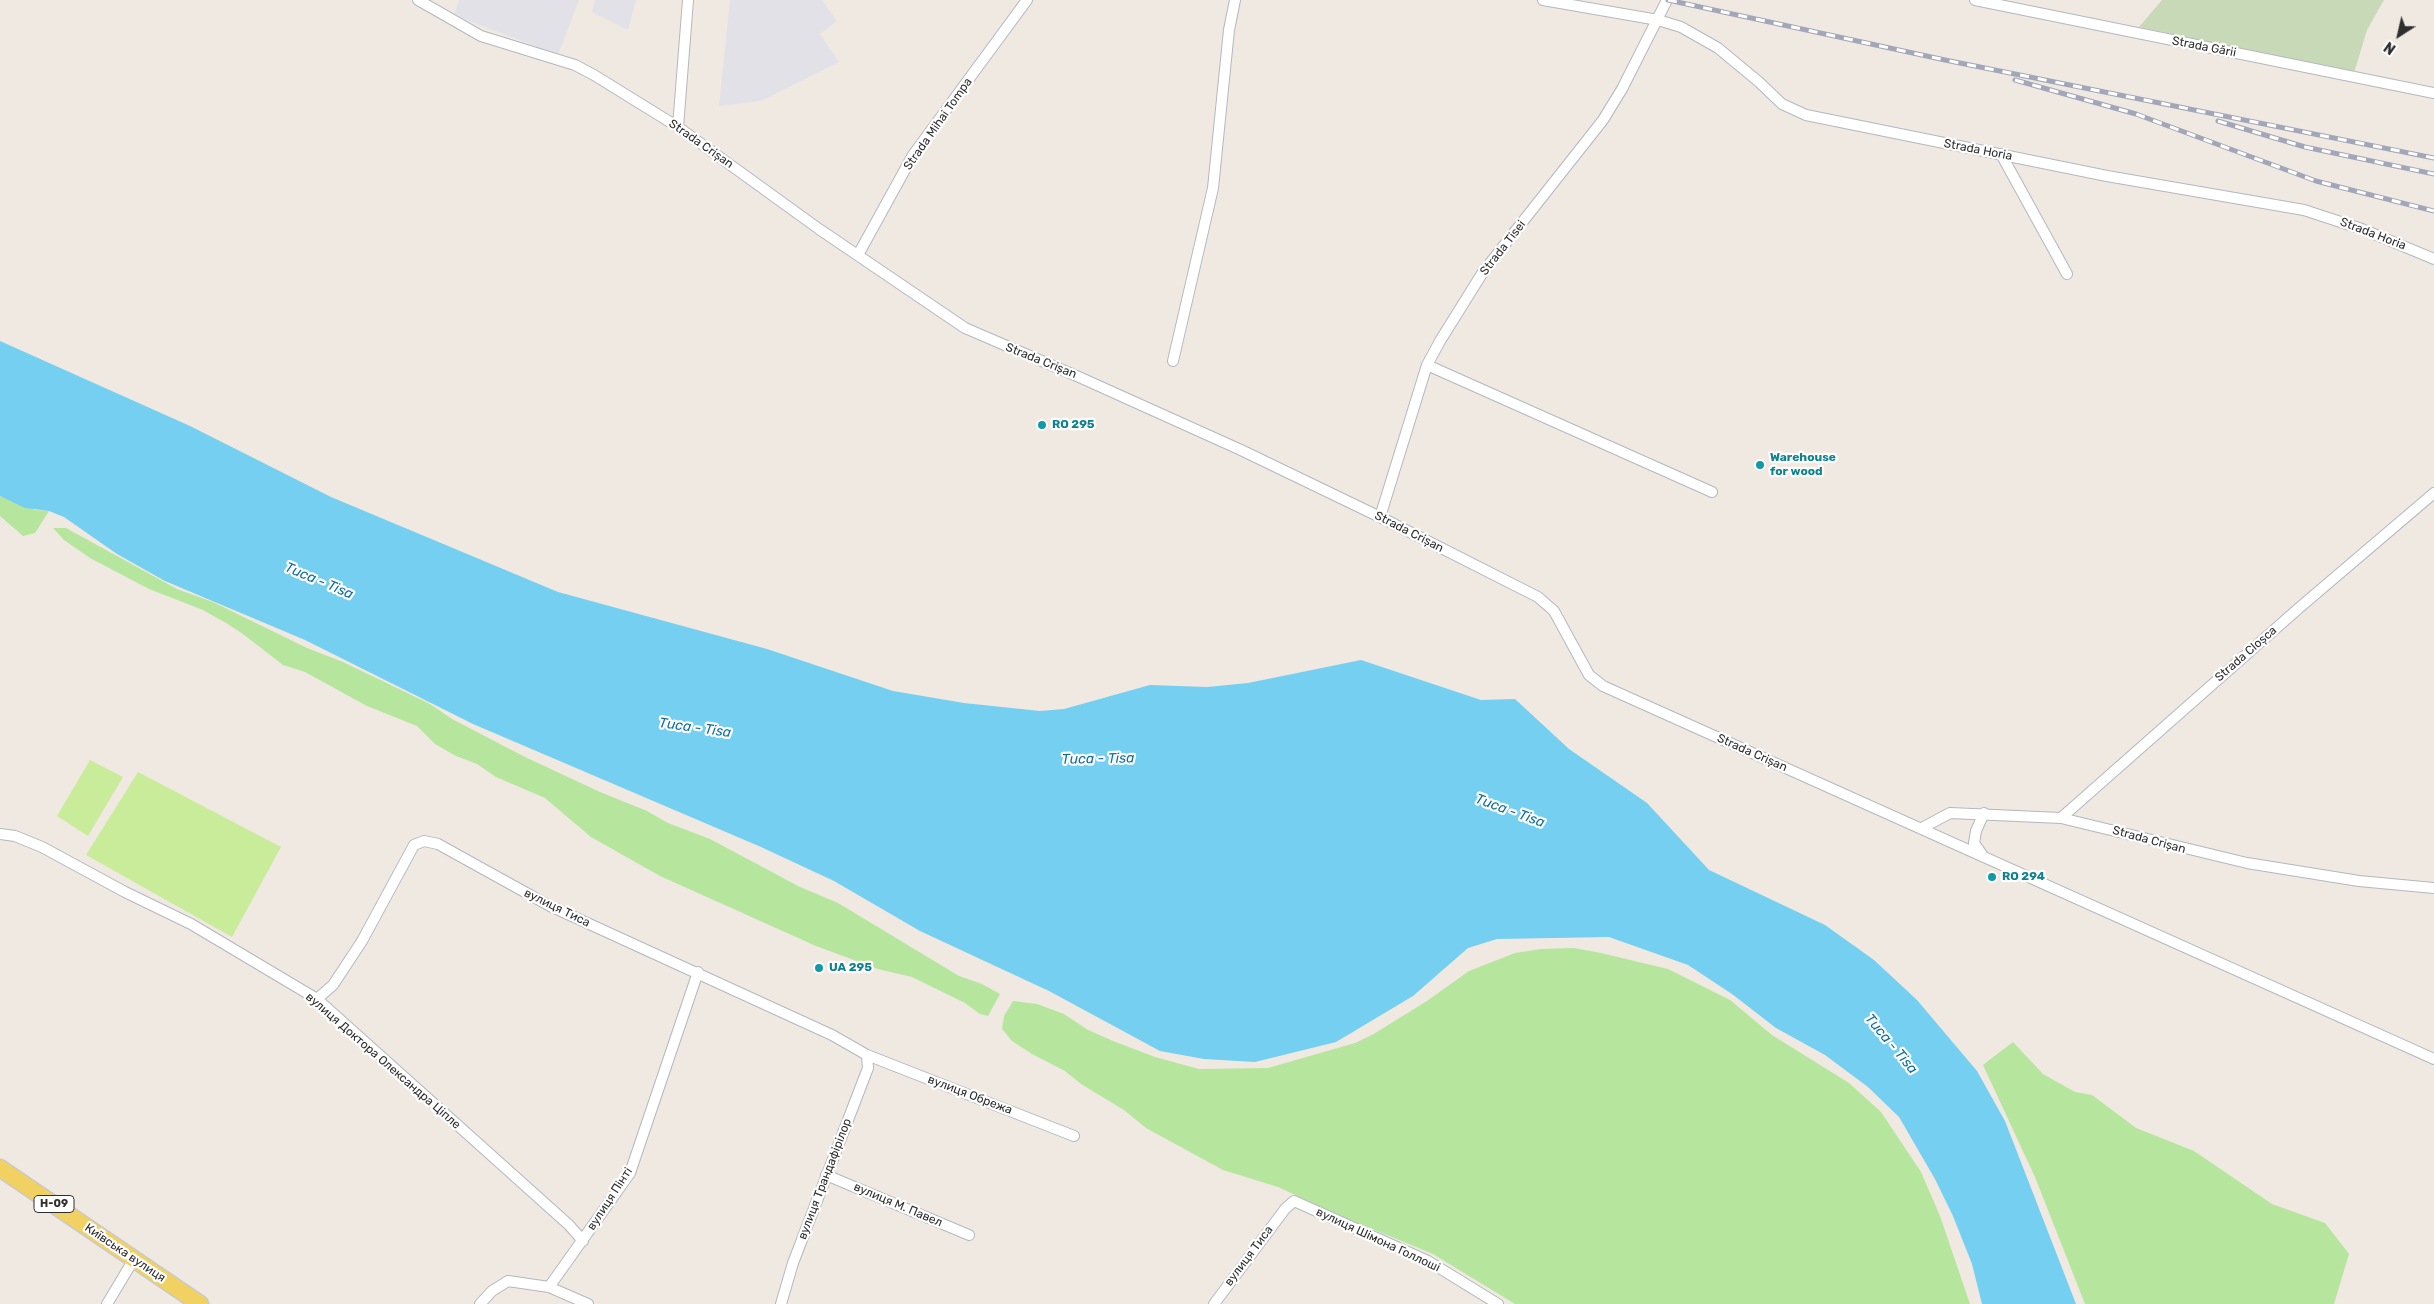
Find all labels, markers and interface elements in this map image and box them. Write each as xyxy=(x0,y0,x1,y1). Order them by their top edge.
north arrow xyxy=(2374,10,2424,60)
street label: Strada Gării xyxy=(2171,34,2237,60)
text: N xyxy=(2381,38,2399,58)
street label: Strada Mihai Tompa xyxy=(901,75,975,173)
street label: Strada Crișan xyxy=(666,116,736,172)
street label: Strada Horia xyxy=(1943,136,2013,164)
street label: Strada Horia xyxy=(2338,215,2408,253)
street label: Strada Tisei xyxy=(1477,218,1529,278)
street label: Strada Crișan xyxy=(1003,340,1079,382)
place label: RO 295 xyxy=(1052,418,1095,432)
marker: RO 295 xyxy=(1036,419,1048,431)
place label: Warehouse for wood xyxy=(1770,451,1836,479)
marker: Warehouse for wood xyxy=(1754,459,1766,471)
street label: Strada Crișan xyxy=(1372,508,1446,556)
water label: Тиса - Tisa xyxy=(282,559,356,603)
street label: Strada Cloșca xyxy=(2212,623,2280,685)
water label: Тиса - Tisa xyxy=(658,715,732,741)
street label: Strada Crișan xyxy=(1715,731,1789,775)
water label: Тиса - Tisa xyxy=(1062,750,1134,768)
water label: Тиса - Tisa xyxy=(1473,791,1547,831)
street label: Strada Crișan xyxy=(2111,823,2187,857)
place label: RO 294 xyxy=(2002,870,2045,884)
marker: RO 294 xyxy=(1986,871,1998,883)
street label: вулиця Тиса xyxy=(522,886,592,930)
place label: UA 295 xyxy=(829,961,872,975)
marker: UA 295 xyxy=(813,962,825,974)
street label: вулиця Доктора Олександра Ціпле xyxy=(303,990,463,1132)
water label: Тиса - Tisa xyxy=(1861,1011,1921,1077)
street label: вулиця Обрежа xyxy=(926,1072,1014,1118)
street label: вулиця Трандафірілор xyxy=(795,1116,855,1242)
street label: вулиця Пінті xyxy=(584,1165,636,1233)
street label: вулиця М. Павел xyxy=(851,1180,945,1230)
road number: Н-09 xyxy=(34,1196,74,1212)
street label: вулиця Шімона Голлоші xyxy=(1314,1205,1442,1275)
street label: Київська вулиця xyxy=(82,1221,168,1285)
street label: вулиця Тиса xyxy=(1222,1223,1276,1289)

